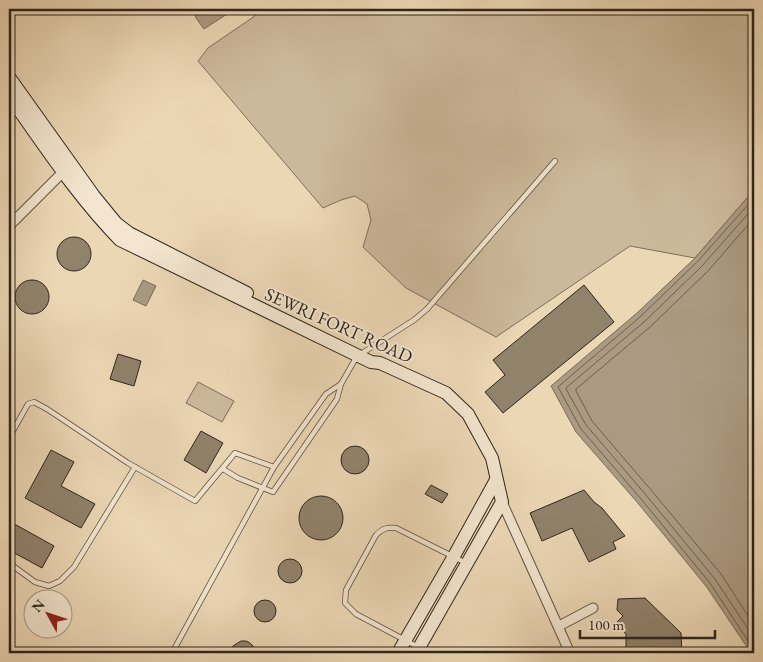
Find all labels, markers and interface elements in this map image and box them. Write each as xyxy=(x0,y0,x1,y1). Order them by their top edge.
street label: SEWRI FORT ROAD xyxy=(262,282,416,368)
north arrow xyxy=(22,590,72,640)
text: N xyxy=(28,595,49,616)
scale bar xyxy=(580,607,716,639)
text: 100 m xyxy=(588,615,625,634)

